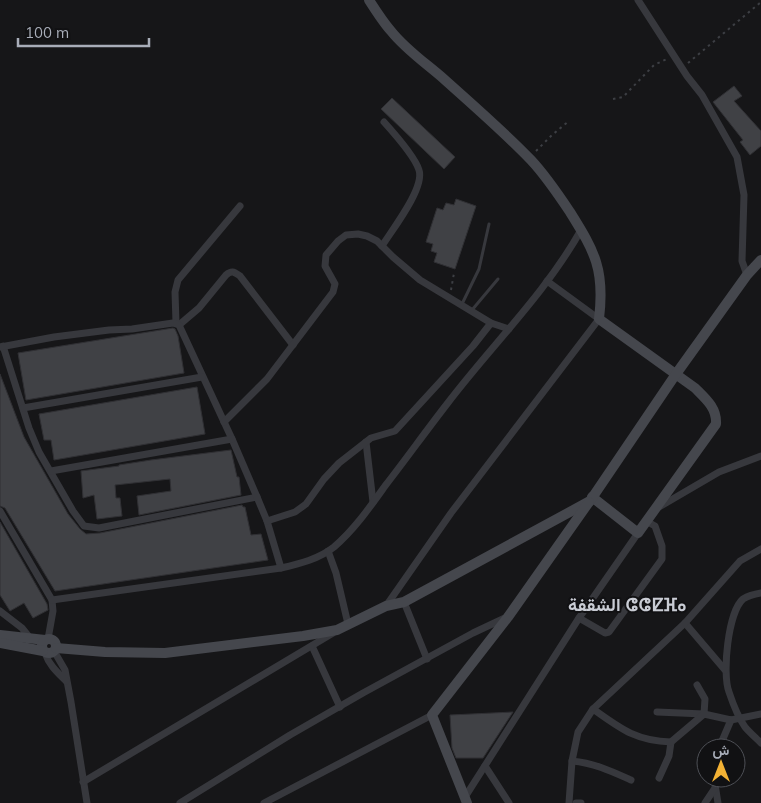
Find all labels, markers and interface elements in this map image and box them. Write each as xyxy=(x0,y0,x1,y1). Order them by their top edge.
scale bar xyxy=(18,15,149,47)
text: 100 m xyxy=(25,23,69,42)
district label: الشقفة ⵛⵛⵇⴼⴰ xyxy=(568,593,686,616)
north arrow xyxy=(696,738,746,788)
text: ش xyxy=(713,741,730,759)

